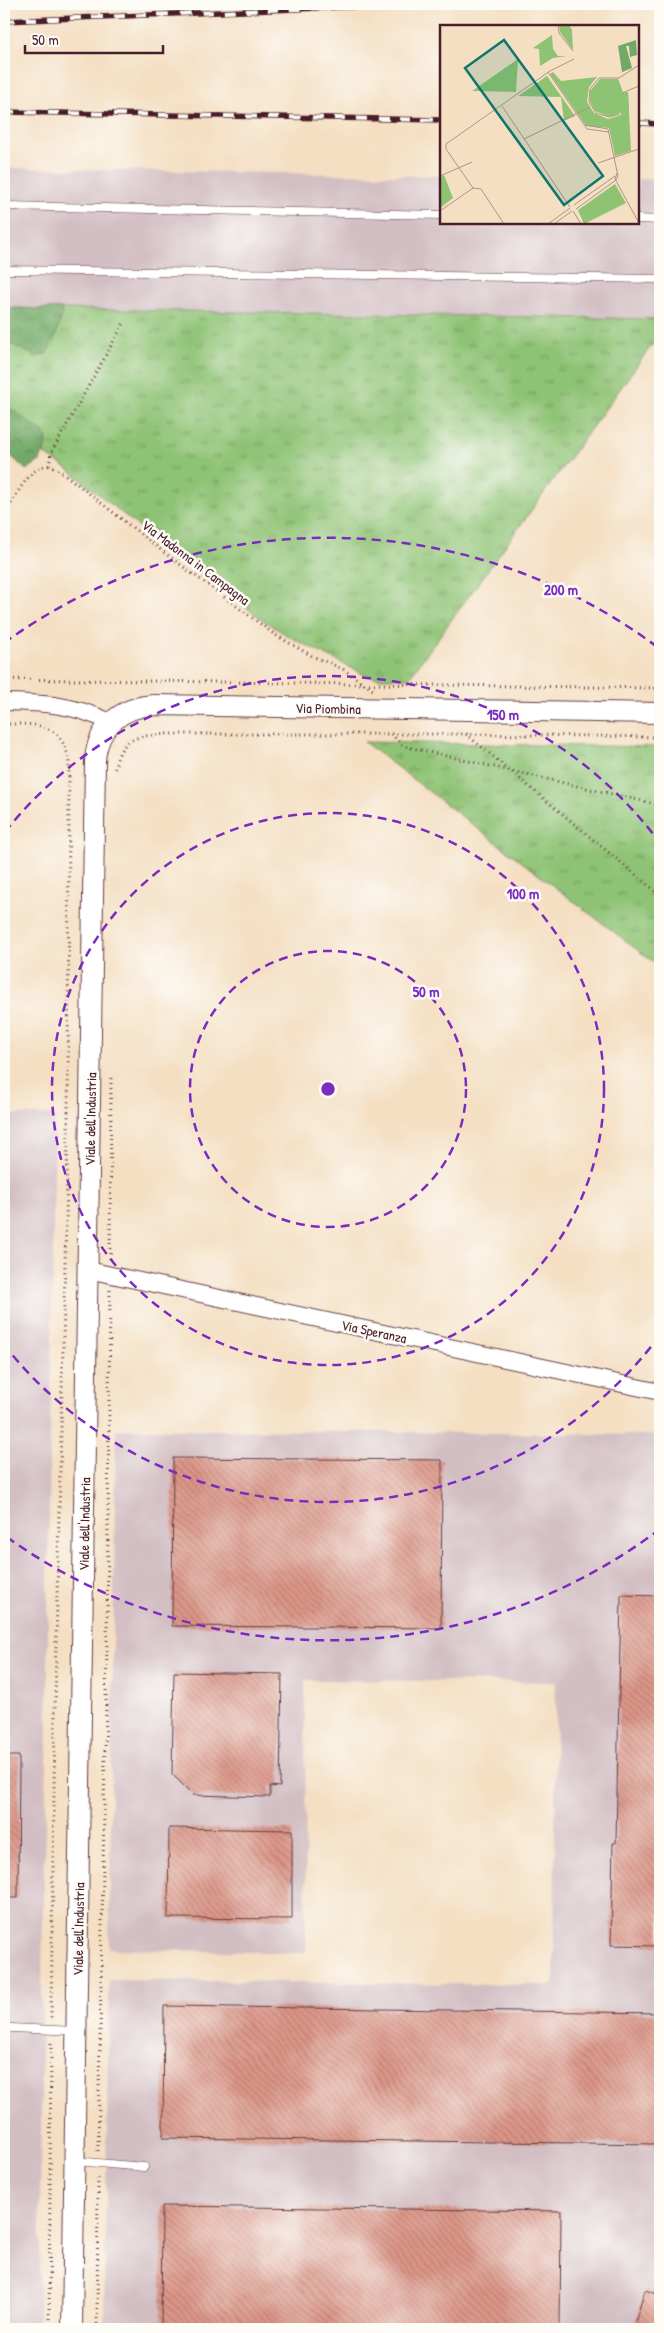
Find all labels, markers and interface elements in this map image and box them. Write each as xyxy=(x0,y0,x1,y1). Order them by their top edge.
scale bar xyxy=(25,22,162,54)
inset map xyxy=(440,25,639,224)
text: 50 m xyxy=(32,29,59,50)
street label: Via Madonna in Campagna xyxy=(137,515,254,610)
text: 200 m xyxy=(544,579,578,600)
street label: Via Piombina xyxy=(295,698,361,718)
text: 150 m xyxy=(487,704,519,725)
text: 100 m xyxy=(507,883,539,904)
text: 50 m xyxy=(413,981,439,1002)
street label: Viale dell'Industria xyxy=(80,1072,100,1166)
centre of rings xyxy=(319,1080,337,1098)
street label: Via Speranza xyxy=(339,1315,409,1348)
street label: Viale dell'Industria xyxy=(74,1477,94,1571)
street label: Viale dell'Industria xyxy=(68,1882,88,1976)

